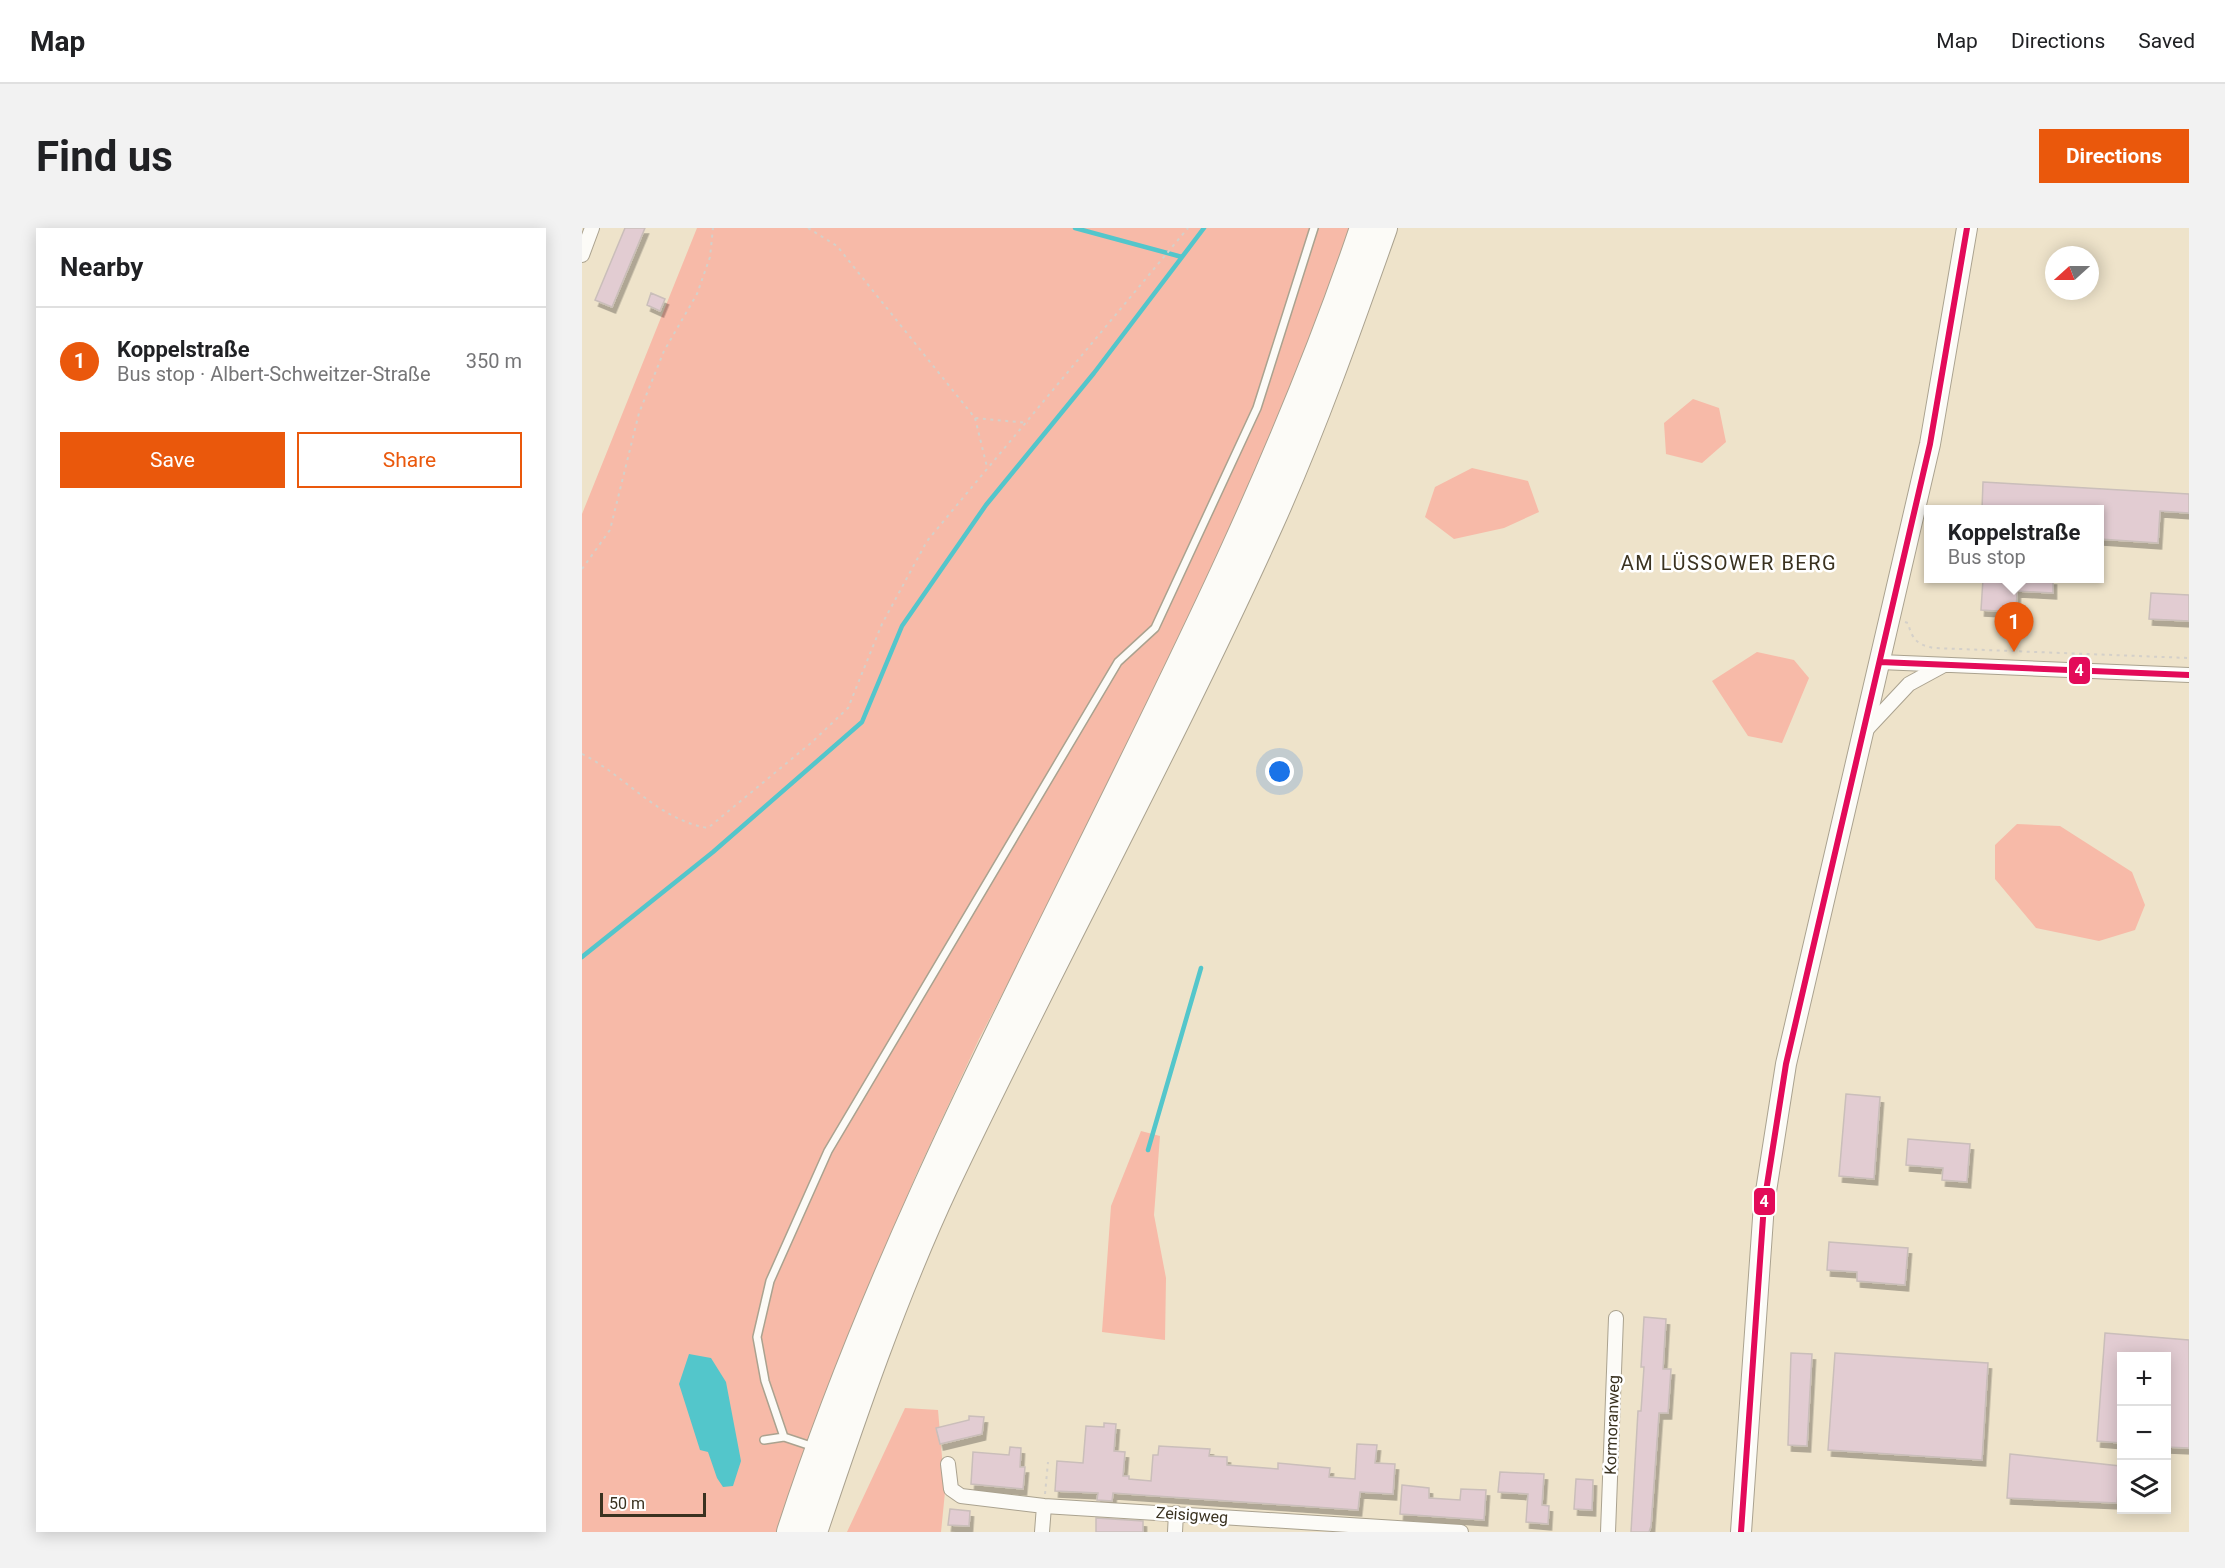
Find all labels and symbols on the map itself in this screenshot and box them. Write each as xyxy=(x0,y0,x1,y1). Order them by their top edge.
north arrow xyxy=(2045,246,2099,300)
district label: AM LÜSSOWER BERG xyxy=(1621,551,1837,575)
pin: 1 xyxy=(1994,602,2034,652)
line badge: 4 xyxy=(2068,656,2091,685)
text: 4 xyxy=(2074,661,2084,680)
your location xyxy=(1265,757,1294,786)
line badge: 4 xyxy=(1753,1187,1776,1216)
text: 4 xyxy=(1759,1192,1769,1211)
street label: Kormoranweg xyxy=(1601,1375,1623,1475)
scale bar xyxy=(600,1490,706,1518)
street label: Zeisigweg xyxy=(1155,1503,1229,1527)

